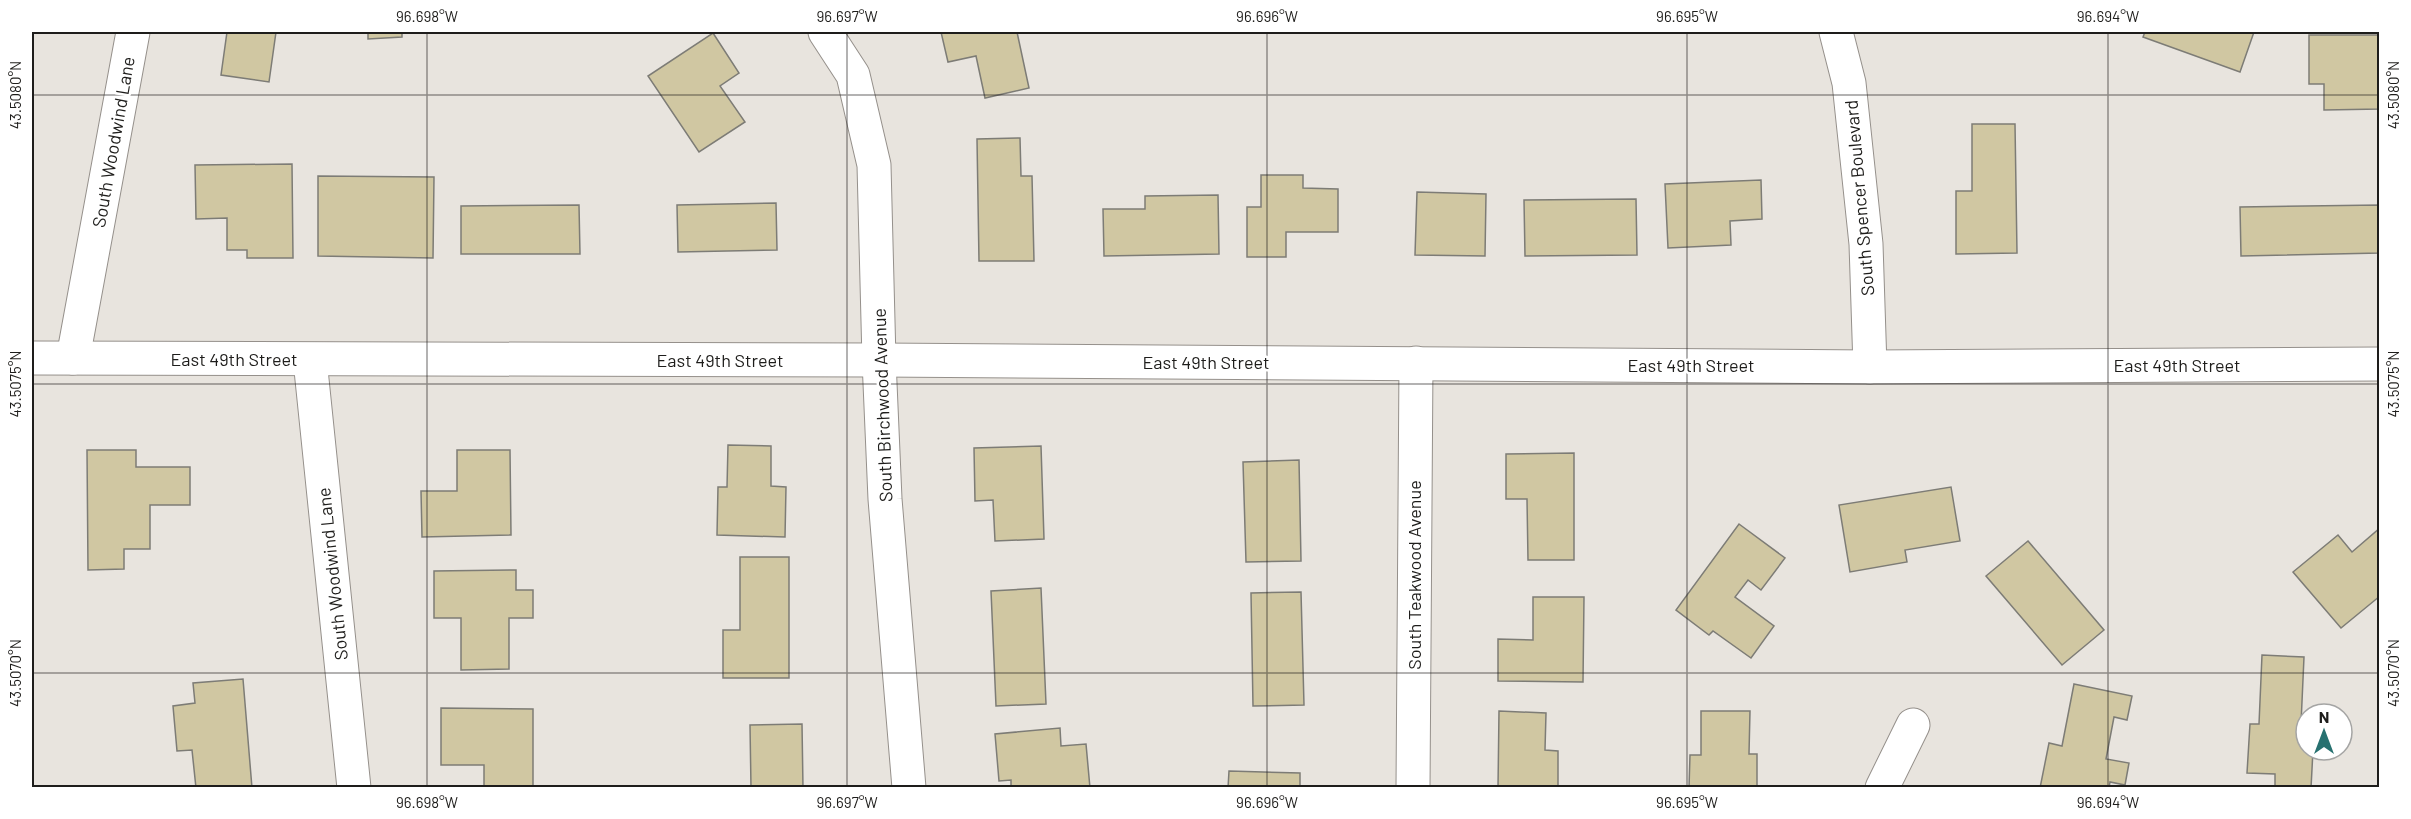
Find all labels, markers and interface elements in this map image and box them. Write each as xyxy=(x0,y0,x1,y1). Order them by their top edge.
text: 96.698°W xyxy=(396,7,458,25)
text: 96.697°W xyxy=(816,7,878,25)
text: 96.696°W xyxy=(1236,7,1298,25)
text: 96.695°W xyxy=(1656,7,1718,25)
text: 96.694°W xyxy=(2077,7,2139,25)
street label: South Woodwind Lane xyxy=(87,55,139,229)
text: 43.5080°N xyxy=(6,61,24,129)
text: 43.5080°N xyxy=(2384,61,2402,129)
street label: South Spencer Boulevard xyxy=(1839,99,1879,297)
street label: South Birchwood Avenue xyxy=(868,308,896,502)
street label: East 49th Street xyxy=(170,348,298,370)
street label: East 49th Street xyxy=(656,349,784,371)
text: 43.5075°N xyxy=(6,350,24,418)
text: 43.5075°N xyxy=(2384,350,2402,418)
street label: East 49th Street xyxy=(1142,351,1270,373)
street label: East 49th Street xyxy=(1627,354,1755,376)
street label: East 49th Street xyxy=(2113,354,2241,376)
street label: South Teakwood Avenue xyxy=(1403,480,1425,670)
street label: South Woodwind Lane xyxy=(312,487,352,661)
text: 43.5070°N xyxy=(6,639,24,707)
text: 43.5070°N xyxy=(2384,639,2402,707)
north arrow xyxy=(2294,702,2354,762)
text: N xyxy=(2319,707,2329,726)
text: 96.698°W xyxy=(396,793,458,811)
text: 96.697°W xyxy=(816,793,878,811)
text: 96.696°W xyxy=(1236,793,1298,811)
text: 96.695°W xyxy=(1656,793,1718,811)
text: 96.694°W xyxy=(2077,793,2139,811)

